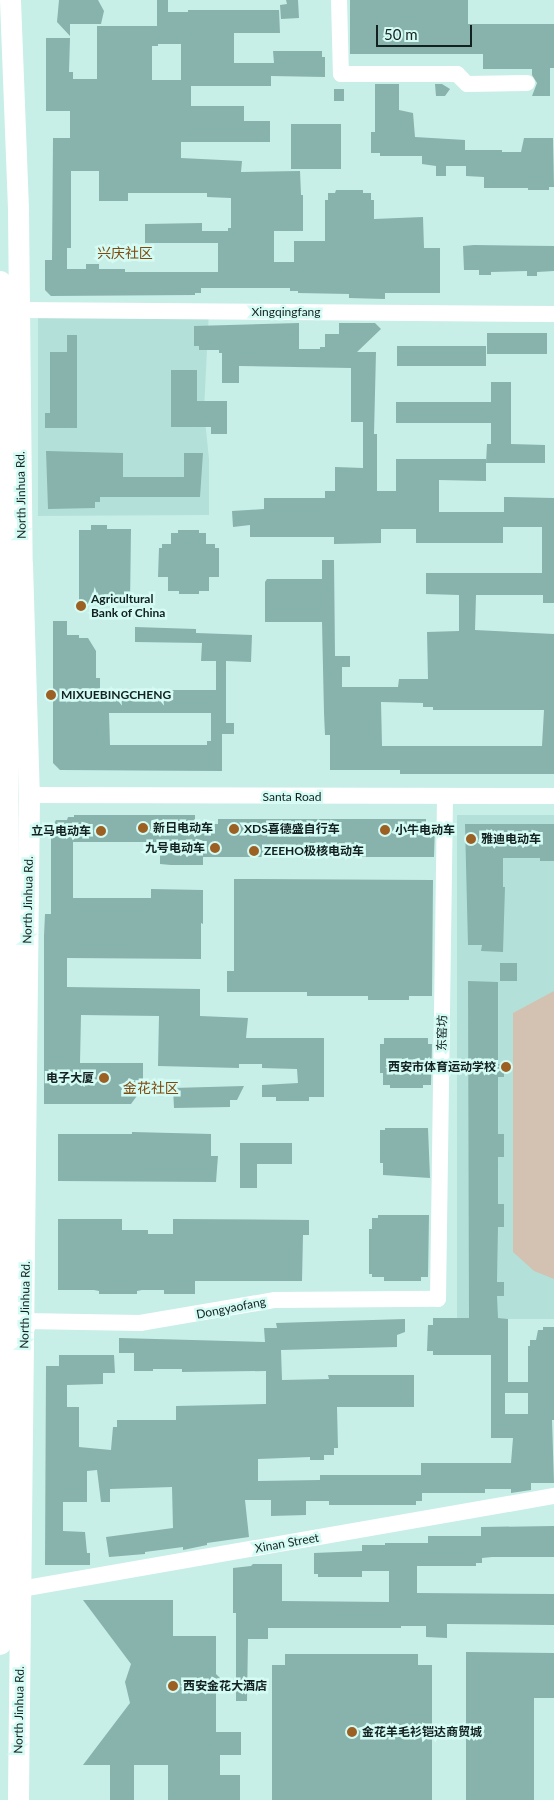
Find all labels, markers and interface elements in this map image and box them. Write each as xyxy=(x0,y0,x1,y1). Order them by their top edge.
scale bar xyxy=(379,15,475,47)
text: 50 m xyxy=(384,25,418,43)
district label: 兴庆社区 xyxy=(97,245,153,261)
street label: Xingqingfang xyxy=(251,305,321,319)
street label: North Jinhua Rd. xyxy=(13,451,29,539)
place label: Agricultural Bank of China xyxy=(91,592,166,620)
marker: Agricultural Bank of China xyxy=(75,600,87,612)
place label: MIXUEBINGCHENG xyxy=(61,688,171,702)
marker: MIXUEBINGCHENG xyxy=(45,689,57,701)
street label: Santa Road xyxy=(263,790,321,804)
place label: 新日电动车 xyxy=(153,821,213,835)
marker: 新日电动车 xyxy=(137,822,149,834)
place label: XDS喜德盛自行车 xyxy=(244,822,340,836)
marker: XDS喜德盛自行车 xyxy=(228,823,240,835)
place label: 小牛电动车 xyxy=(395,823,455,837)
place label: 立马电动车 xyxy=(31,824,91,838)
marker: 小牛电动车 xyxy=(379,824,391,836)
marker: 立马电动车 xyxy=(95,825,107,837)
place label: 雅迪电动车 xyxy=(481,832,541,846)
marker: 雅迪电动车 xyxy=(465,833,477,845)
place label: 九号电动车 xyxy=(145,841,205,855)
marker: 九号电动车 xyxy=(209,842,221,854)
place label: ZEEHO极核电动车 xyxy=(264,844,364,858)
marker: ZEEHO极核电动车 xyxy=(248,845,260,857)
street label: North Jinhua Rd. xyxy=(20,856,36,944)
street label: 东窑坊 xyxy=(434,1015,450,1051)
place label: 西安市体育运动学校 xyxy=(388,1060,496,1074)
marker: 西安市体育运动学校 xyxy=(500,1061,512,1073)
place label: 电子大厦 xyxy=(46,1071,94,1085)
marker: 电子大厦 xyxy=(98,1072,110,1084)
district label: 金花社区 xyxy=(123,1080,179,1096)
street label: North Jinhua Rd. xyxy=(17,1261,33,1349)
street label: Dongyaofang xyxy=(195,1294,267,1322)
street label: Xinan Street xyxy=(254,1530,320,1556)
street label: North Jinhua Rd. xyxy=(11,1666,27,1754)
place label: 西安金花大酒店 xyxy=(183,1679,267,1693)
marker: 西安金花大酒店 xyxy=(167,1680,179,1692)
place label: 金花羊毛衫铠达商贸城 xyxy=(362,1725,482,1739)
marker: 金花羊毛衫铠达商贸城 xyxy=(346,1726,358,1738)

